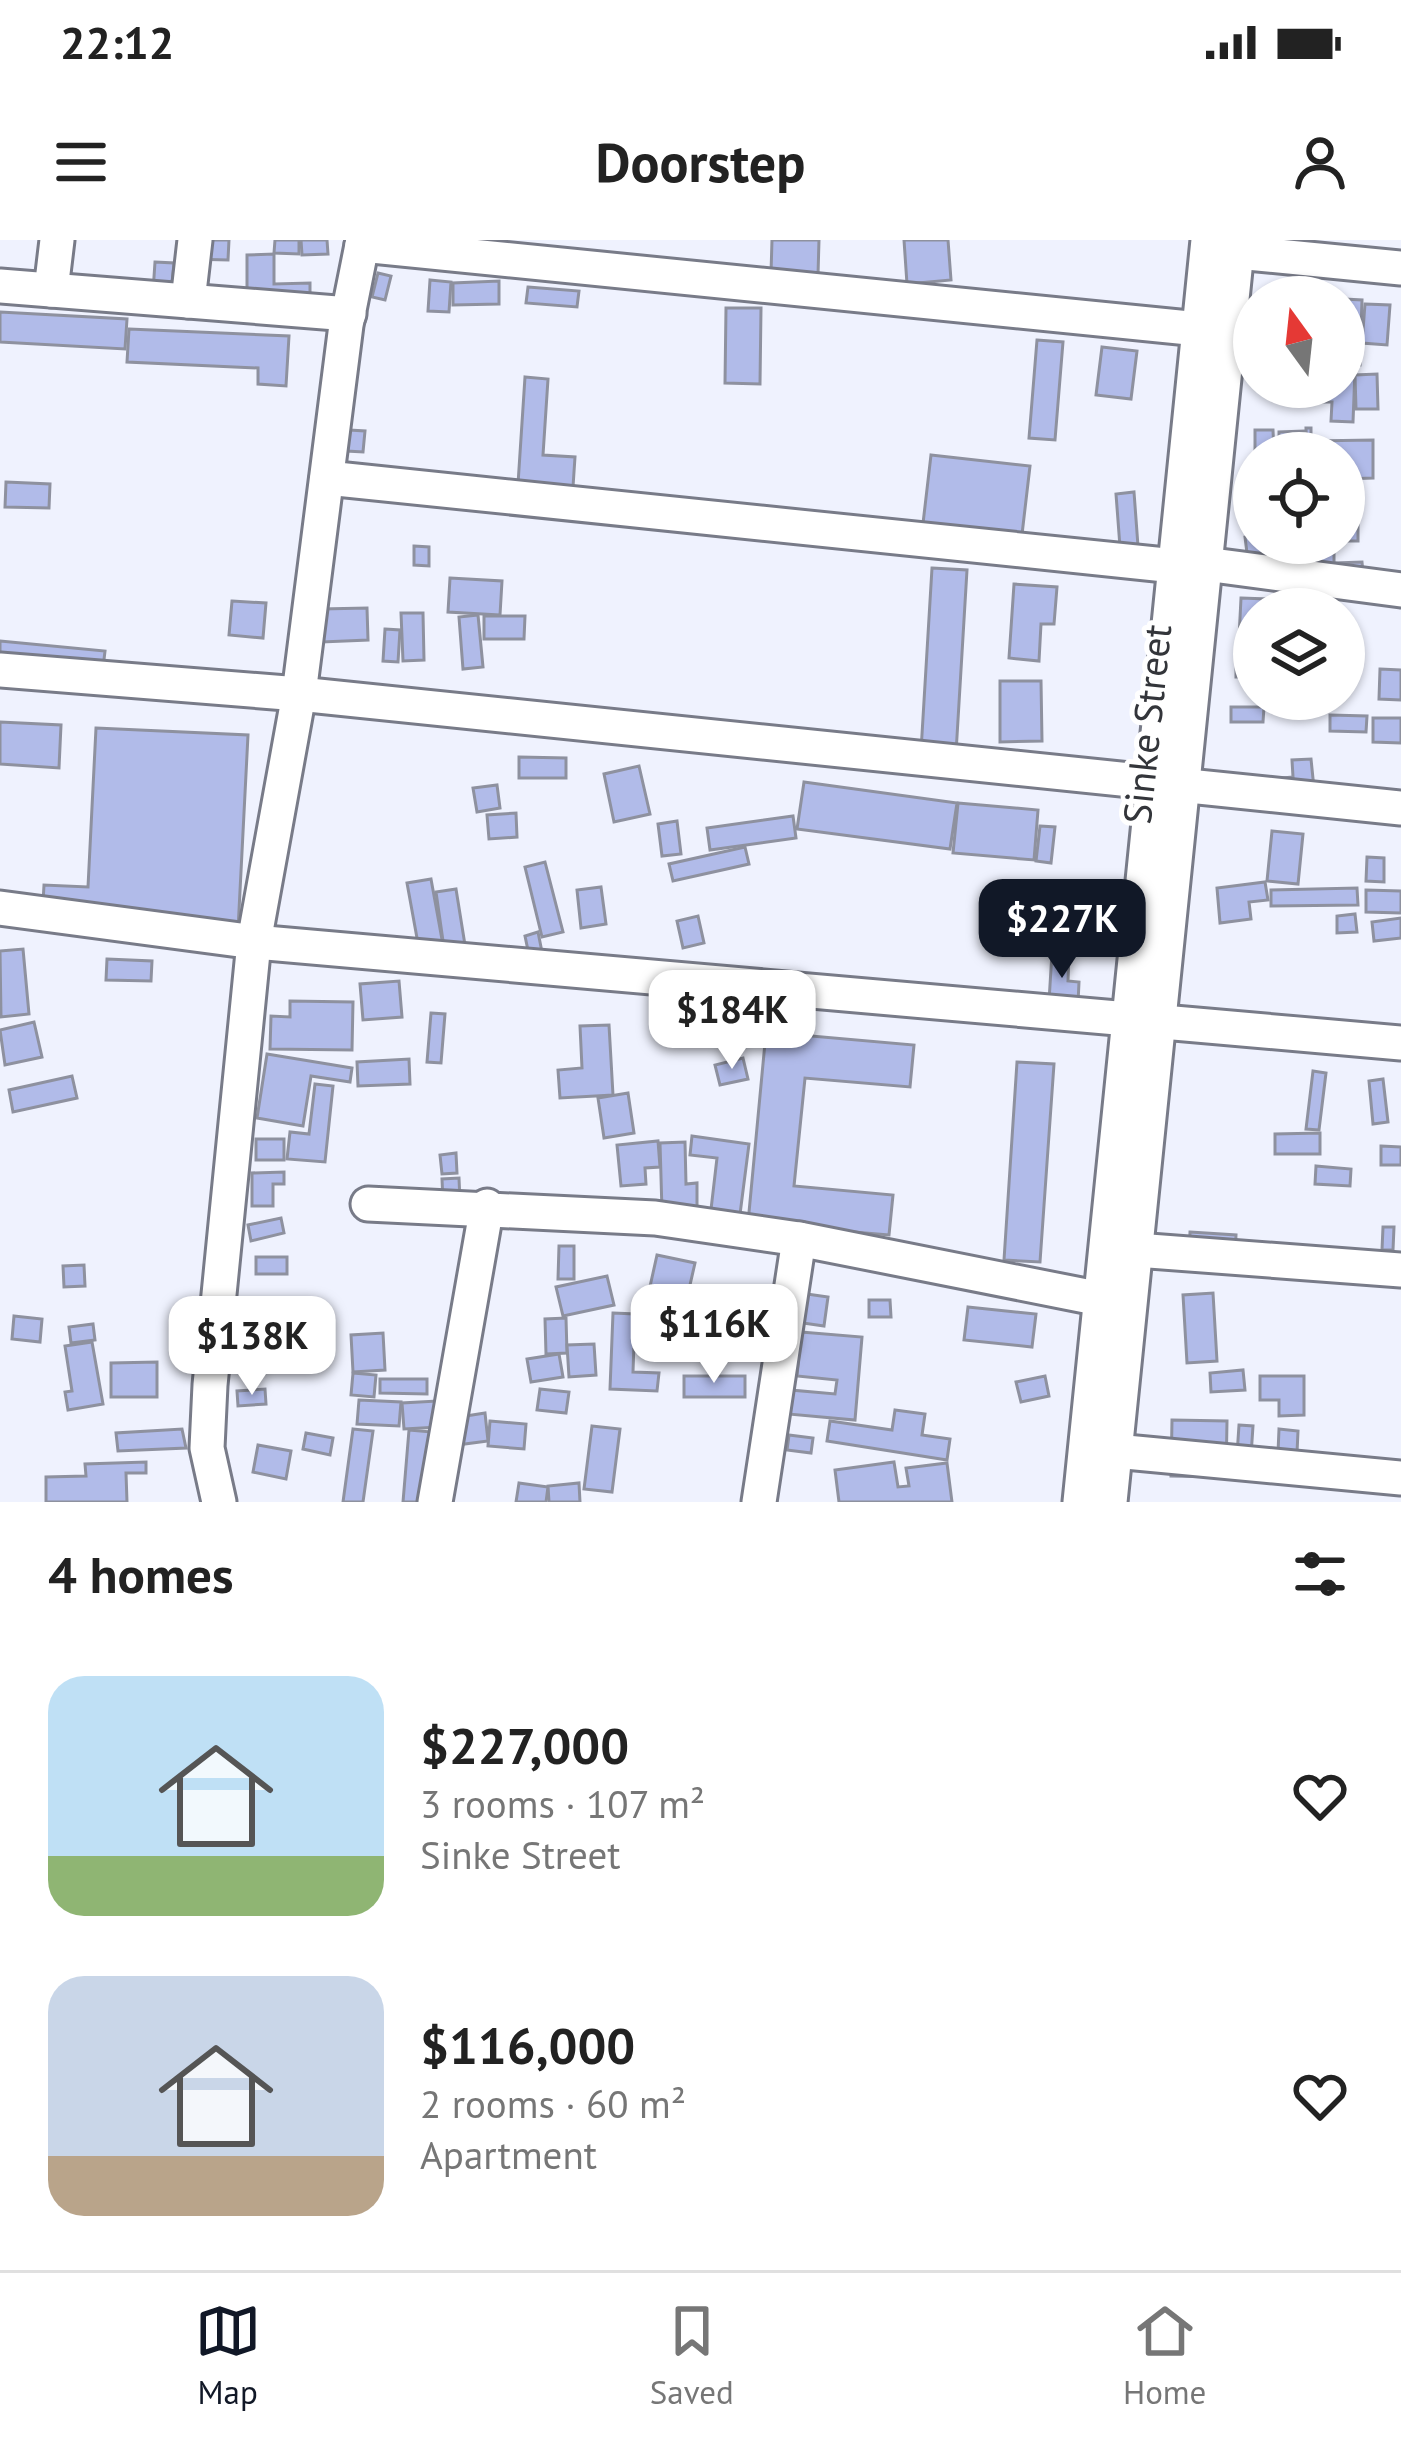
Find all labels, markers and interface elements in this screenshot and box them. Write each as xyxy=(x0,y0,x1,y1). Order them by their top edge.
text: 22:12 xyxy=(60,13,174,71)
text: Doorstep xyxy=(596,127,805,197)
icon: menu xyxy=(48,129,114,195)
icon: person xyxy=(1287,129,1353,195)
north arrow xyxy=(1233,276,1365,408)
map controls xyxy=(1233,276,1365,720)
button: locate xyxy=(1233,432,1365,564)
button: layers xyxy=(1233,588,1365,720)
street label: Sinke Street xyxy=(1111,622,1182,826)
pin: $227K xyxy=(978,879,1146,981)
text: $227K xyxy=(1006,892,1118,943)
pin: $184K xyxy=(648,970,816,1072)
text: $184K xyxy=(676,983,788,1034)
pin: $116K xyxy=(630,1284,798,1386)
pin: $138K xyxy=(168,1296,336,1398)
text: $116K xyxy=(658,1297,770,1348)
text: $138K xyxy=(196,1309,308,1360)
text: 4 homes xyxy=(48,1541,234,1607)
icon: filters xyxy=(1287,1541,1353,1607)
text: $227,000 xyxy=(420,1712,629,1778)
icon: home xyxy=(144,1724,288,1868)
icon: heart xyxy=(1287,1763,1353,1829)
text: 3 rooms · 107 m² xyxy=(420,1778,705,1829)
text: Sinke Street xyxy=(420,1829,621,1880)
text: $116,000 xyxy=(420,2012,635,2078)
icon: home xyxy=(144,2024,288,2168)
icon: heart xyxy=(1287,2063,1353,2129)
text: 2 rooms · 60 m² xyxy=(420,2078,686,2129)
text: Apartment xyxy=(420,2129,597,2180)
tab: Map xyxy=(195,2298,261,2413)
tab: Saved xyxy=(650,2298,734,2413)
tab: Home xyxy=(1123,2298,1206,2413)

